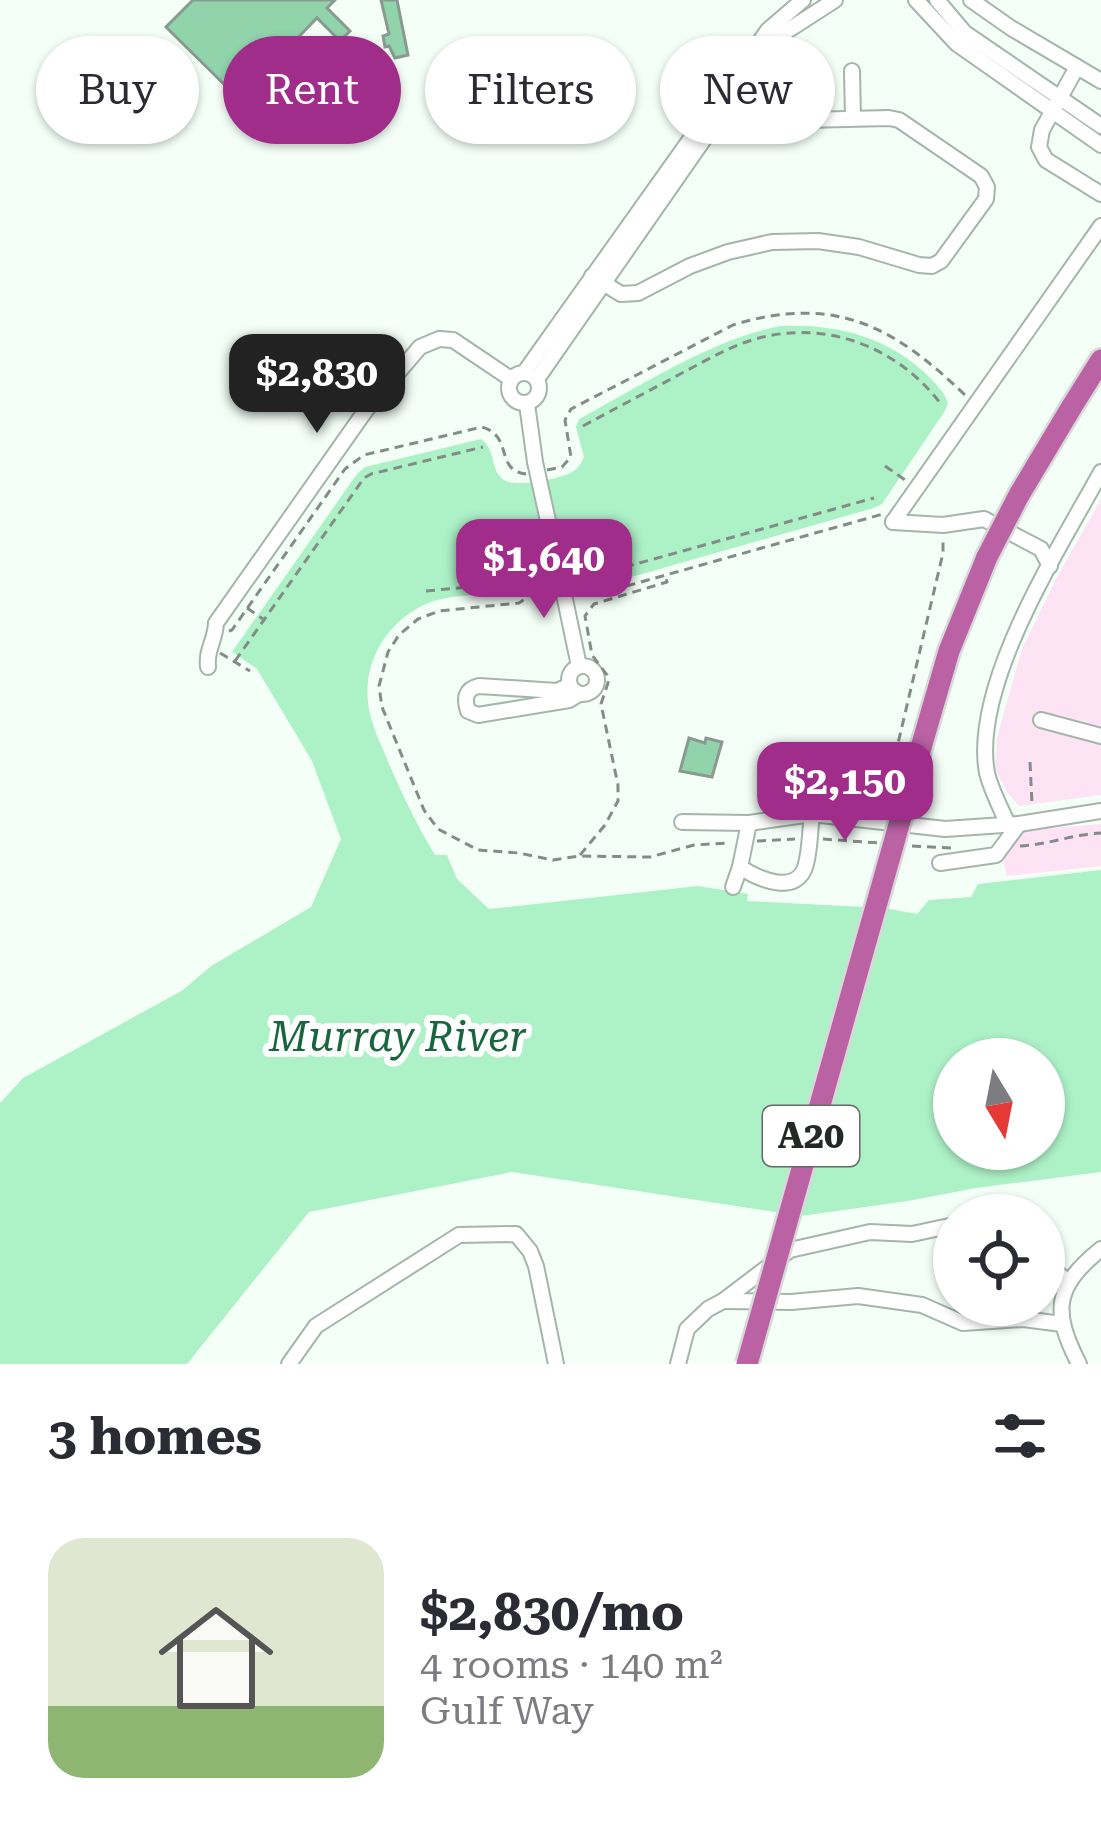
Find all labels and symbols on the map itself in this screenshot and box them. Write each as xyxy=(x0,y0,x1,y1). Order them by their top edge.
pin: $2,830 xyxy=(219,334,415,436)
pin: $1,640 xyxy=(446,519,642,621)
pin: $2,150 xyxy=(747,742,943,844)
water label: Murray River xyxy=(268,1012,527,1061)
north arrow xyxy=(933,1038,1065,1170)
road number: A20 xyxy=(763,1106,859,1166)

